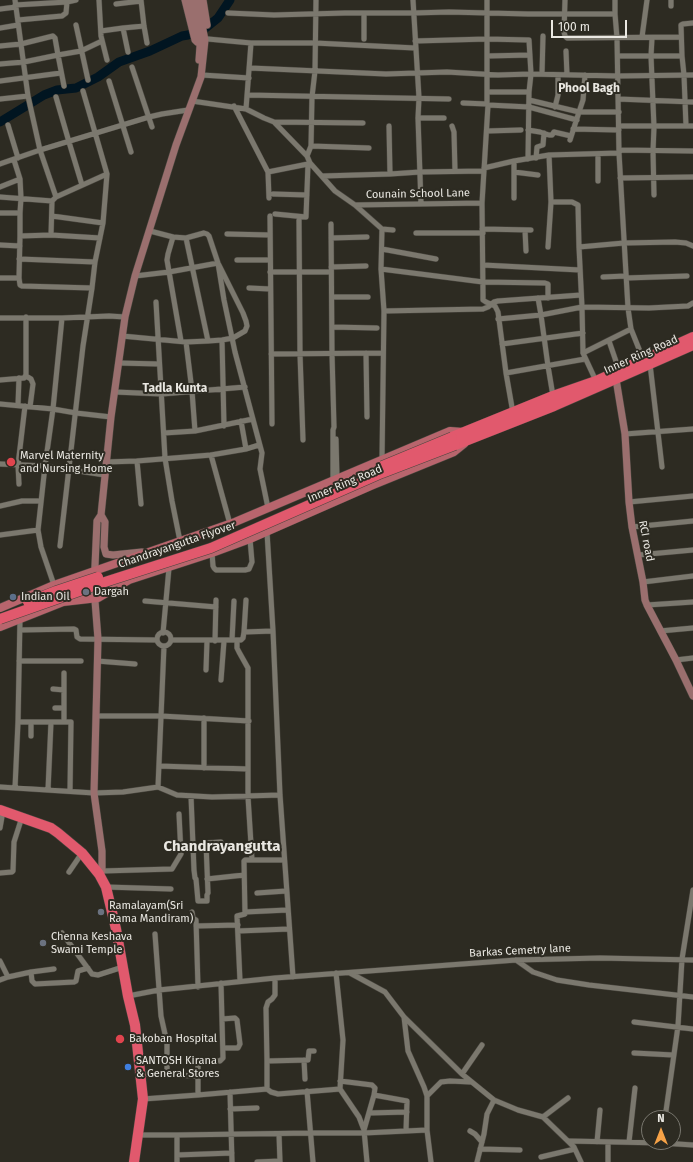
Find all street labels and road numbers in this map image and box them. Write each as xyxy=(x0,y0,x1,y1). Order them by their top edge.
street label: Counain School Lane xyxy=(366,186,470,202)
street label: Inner Ring Road xyxy=(602,333,680,377)
street label: Inner Ring Road xyxy=(306,462,384,506)
street label: Chandrayangutta Flyover xyxy=(117,519,237,571)
street label: RCI road xyxy=(636,519,656,563)
street label: Barkas Cemetry lane xyxy=(469,942,571,960)

